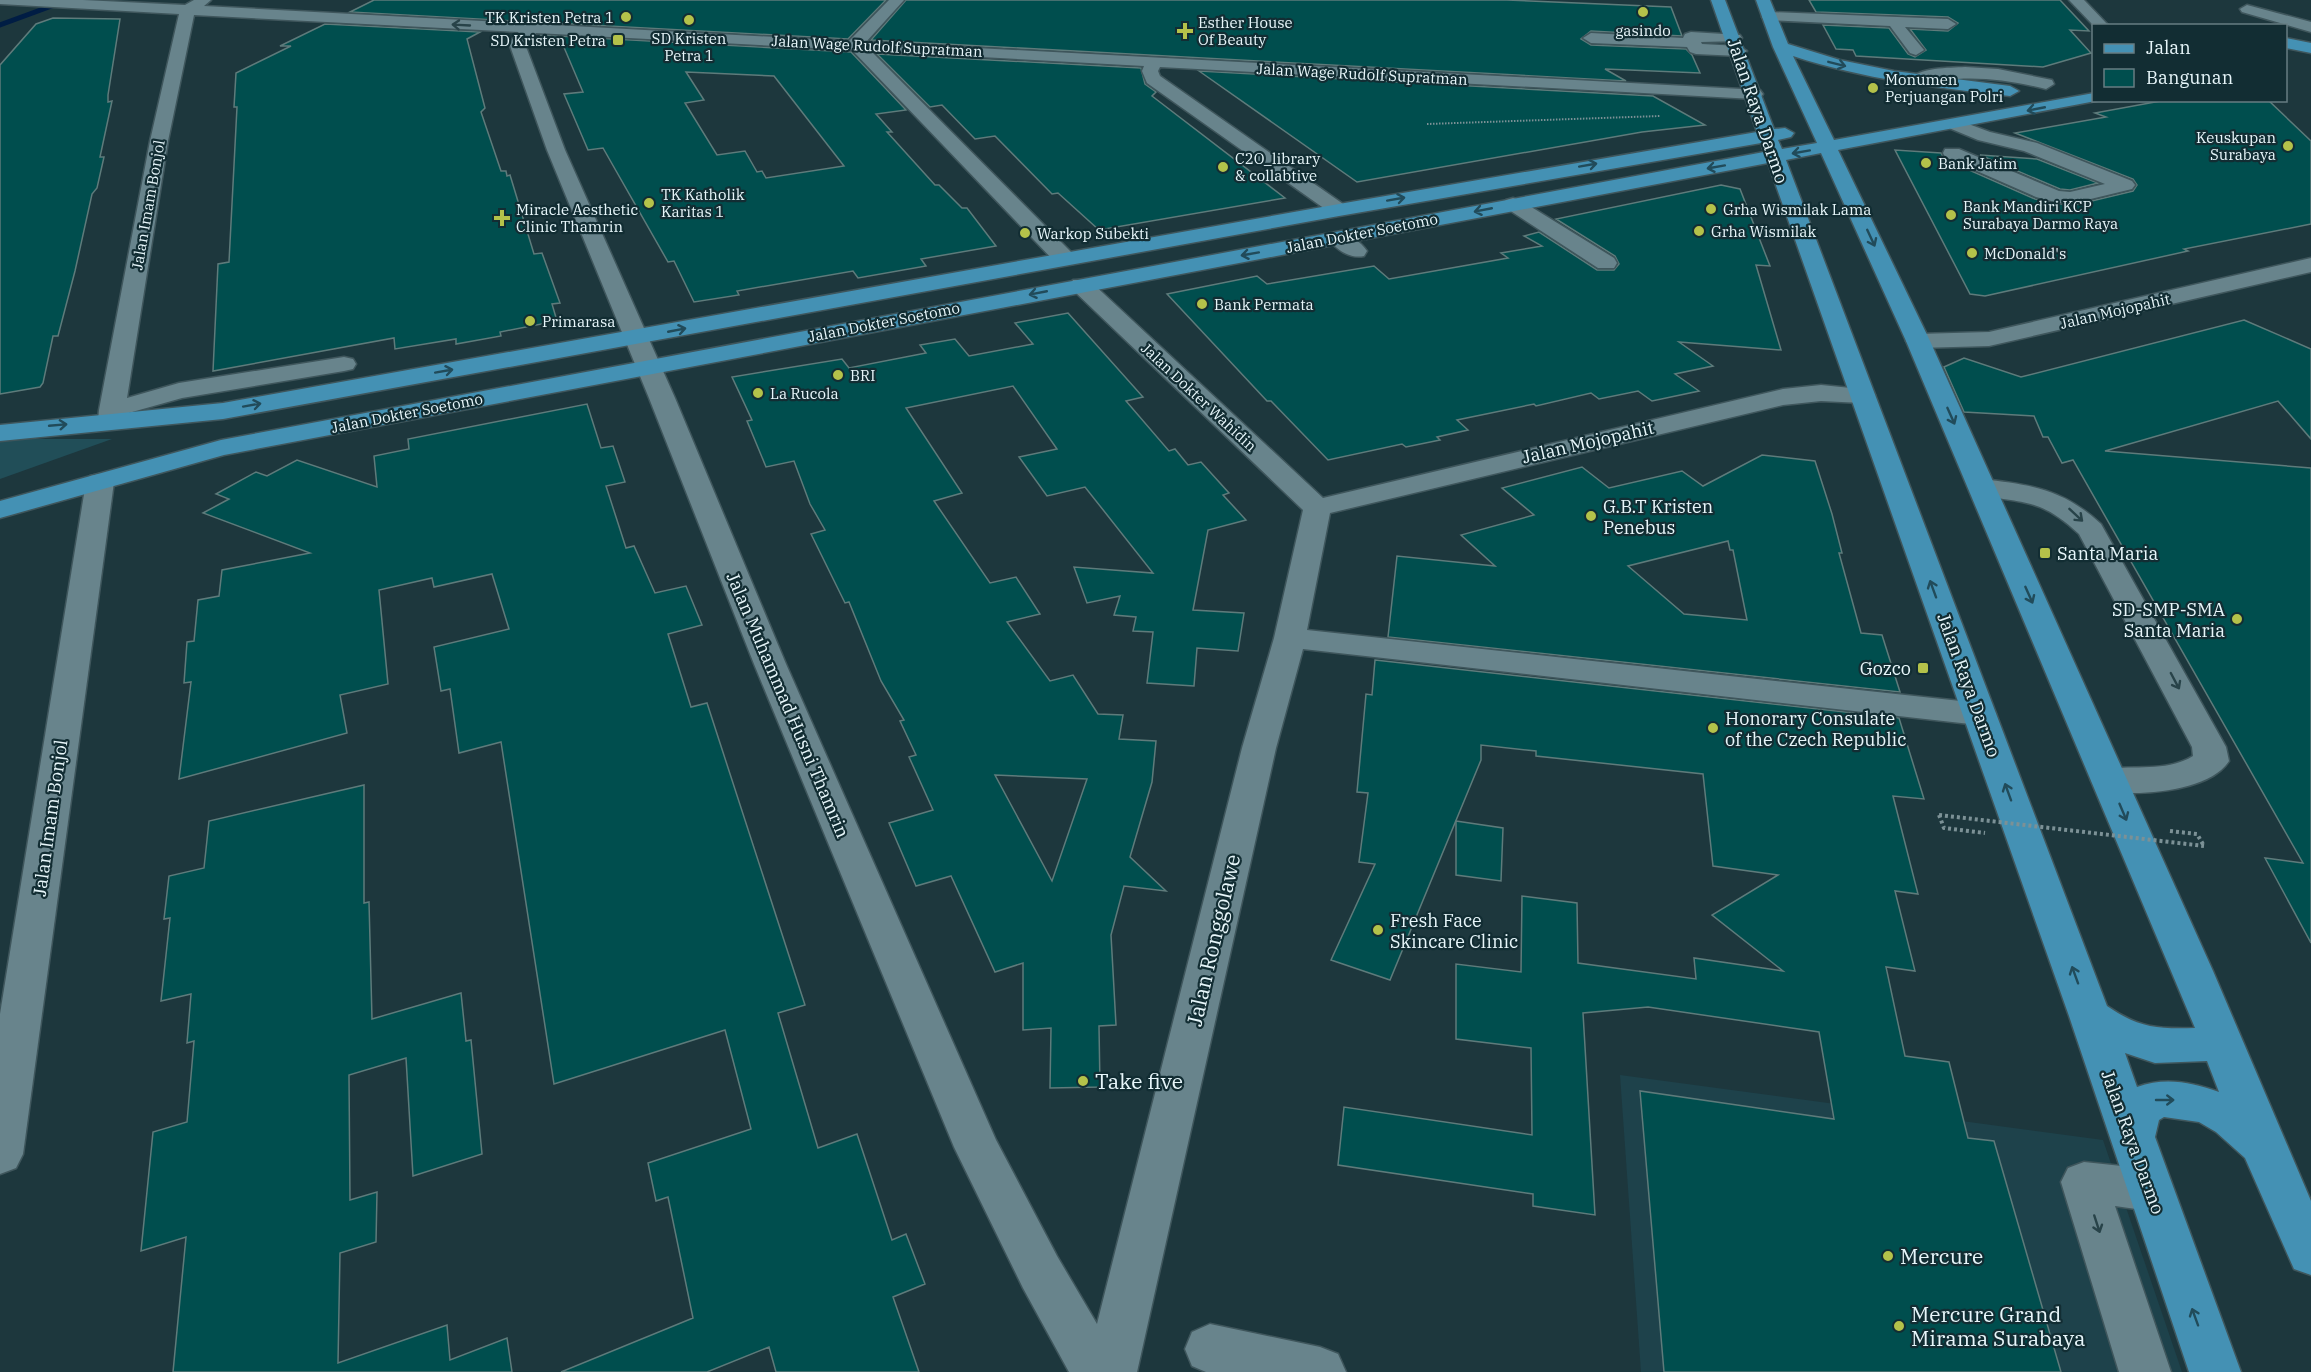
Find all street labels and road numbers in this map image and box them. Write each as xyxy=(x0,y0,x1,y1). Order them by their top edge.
street label: Jalan Wage Rudolf Supratman xyxy=(771,31,983,61)
street label: Jalan Raya Darmo xyxy=(1722,35,1794,187)
street label: Jalan Wage Rudolf Supratman xyxy=(1256,59,1468,89)
street label: Jalan Imam Bonjol xyxy=(127,138,169,272)
street label: Jalan Dokter Soetomo xyxy=(1285,209,1439,257)
street label: Jalan Mojopahit xyxy=(2058,289,2172,333)
street label: Jalan Dokter Soetomo xyxy=(807,298,961,346)
street label: Jalan Dokter Wahidin xyxy=(1137,339,1261,456)
street label: Jalan Dokter Soetomo xyxy=(330,389,484,437)
street label: Jalan Mojopahit xyxy=(1520,416,1656,468)
street label: Jalan Muhammad Husni Thamrin xyxy=(721,569,855,841)
street label: Jalan Raya Darmo xyxy=(1932,610,2006,760)
street label: Jalan Imam Bonjol xyxy=(28,738,72,898)
street label: Jalan Ronggolawe xyxy=(1180,851,1246,1029)
street label: Jalan Raya Darmo xyxy=(2096,1067,2170,1217)

